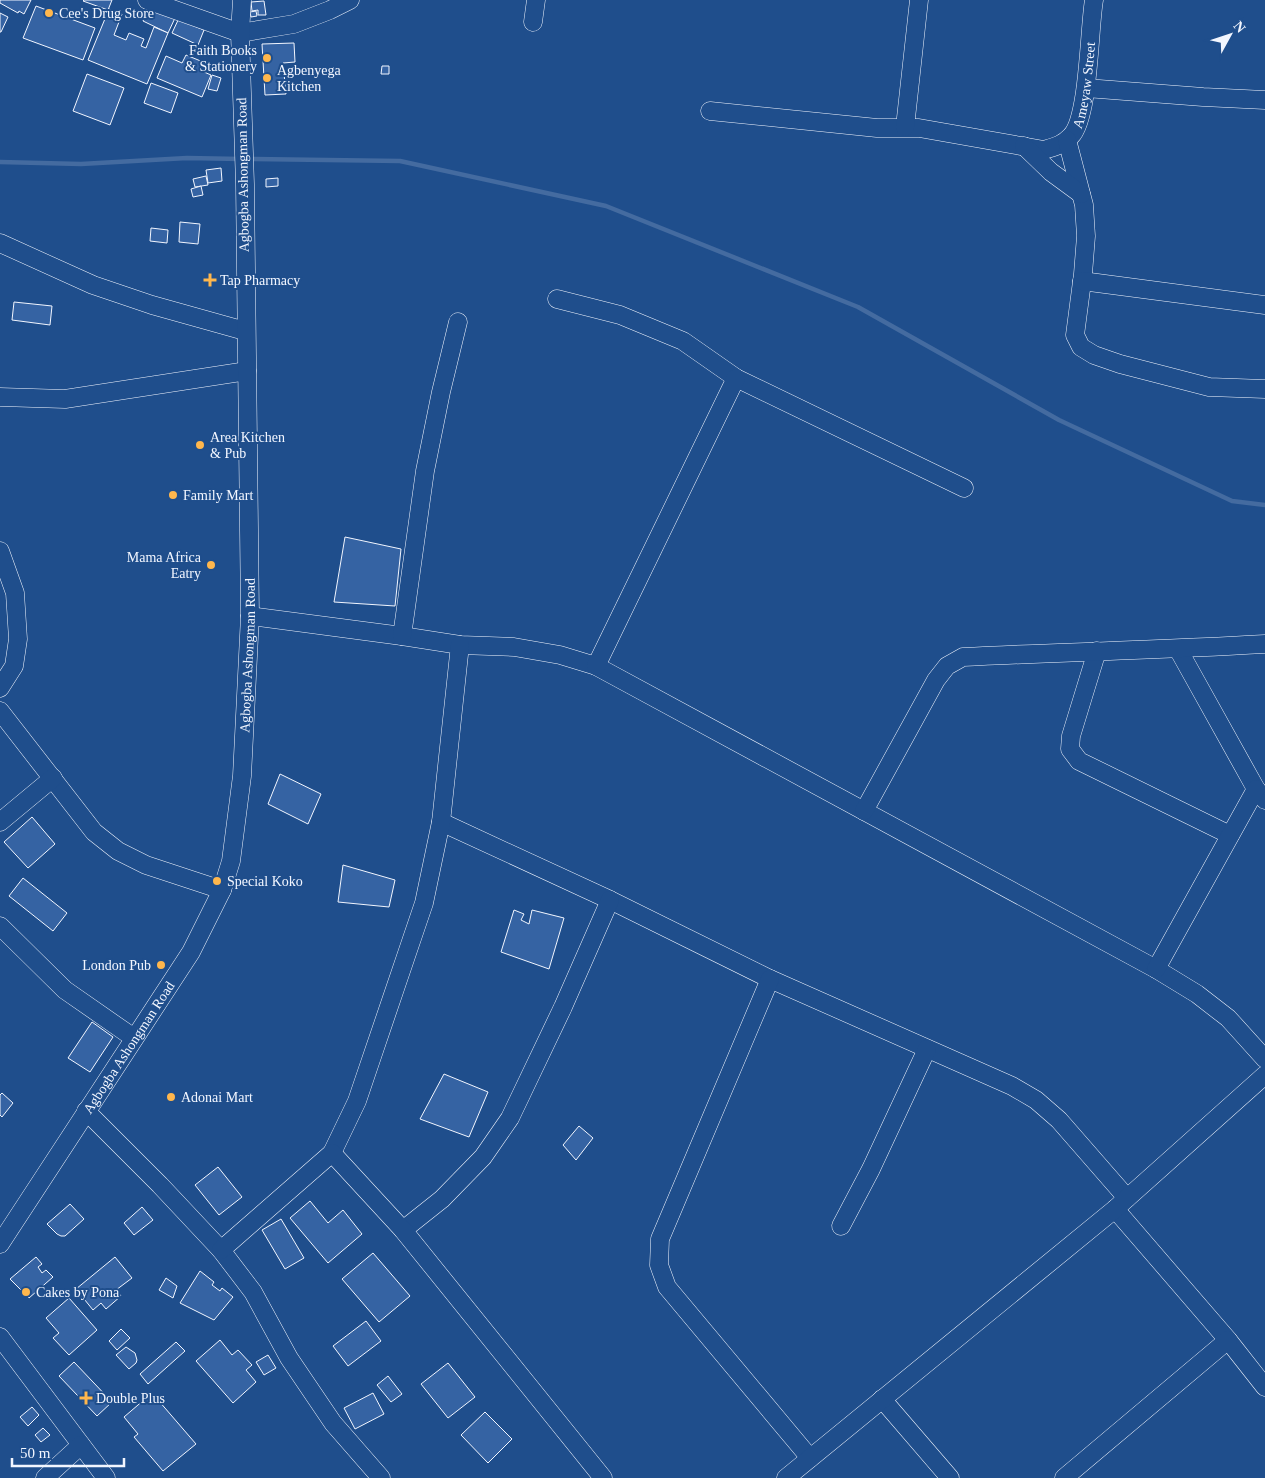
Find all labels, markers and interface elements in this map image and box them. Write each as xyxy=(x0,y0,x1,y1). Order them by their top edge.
place label: Cee's Drug Store xyxy=(59,6,154,21)
marker: Cee's Drug Store xyxy=(43,7,55,19)
north arrow xyxy=(1205,10,1255,60)
text: N xyxy=(1231,18,1249,36)
street label: Ameyaw Street xyxy=(1069,41,1097,130)
place label: Faith Books & Stationery xyxy=(185,43,257,74)
marker: Faith Books & Stationery xyxy=(261,52,273,64)
place label: Agbenyega Kitchen xyxy=(277,63,342,94)
marker: Agbenyega Kitchen xyxy=(261,72,273,84)
street label: Agbogba Ashongman Road xyxy=(234,97,252,253)
place label: Tap Pharmacy xyxy=(220,273,300,288)
marker: Tap Pharmacy xyxy=(204,274,216,286)
place label: Area Kitchen & Pub xyxy=(210,430,285,461)
marker: Area Kitchen & Pub xyxy=(194,439,206,451)
place label: Family Mart xyxy=(183,488,253,503)
marker: Family Mart xyxy=(167,489,179,501)
place label: Mama Africa Eatry xyxy=(127,550,202,581)
marker: Mama Africa Eatry xyxy=(205,559,217,571)
street label: Agbogba Ashongman Road xyxy=(237,578,258,733)
place label: Special Koko xyxy=(227,874,303,889)
marker: Special Koko xyxy=(211,875,223,887)
place label: London Pub xyxy=(82,958,151,973)
marker: London Pub xyxy=(155,959,167,971)
street label: Agbogba Ashongman Road xyxy=(80,978,177,1116)
place label: Adonai Mart xyxy=(181,1090,253,1105)
marker: Adonai Mart xyxy=(165,1091,177,1103)
place label: Cakes by Pona xyxy=(36,1285,120,1300)
marker: Cakes by Pona xyxy=(20,1286,32,1298)
place label: Double Plus xyxy=(96,1391,165,1406)
marker: Double Plus xyxy=(80,1392,92,1404)
scale bar xyxy=(12,1436,125,1468)
text: 50 m xyxy=(20,1445,51,1461)

